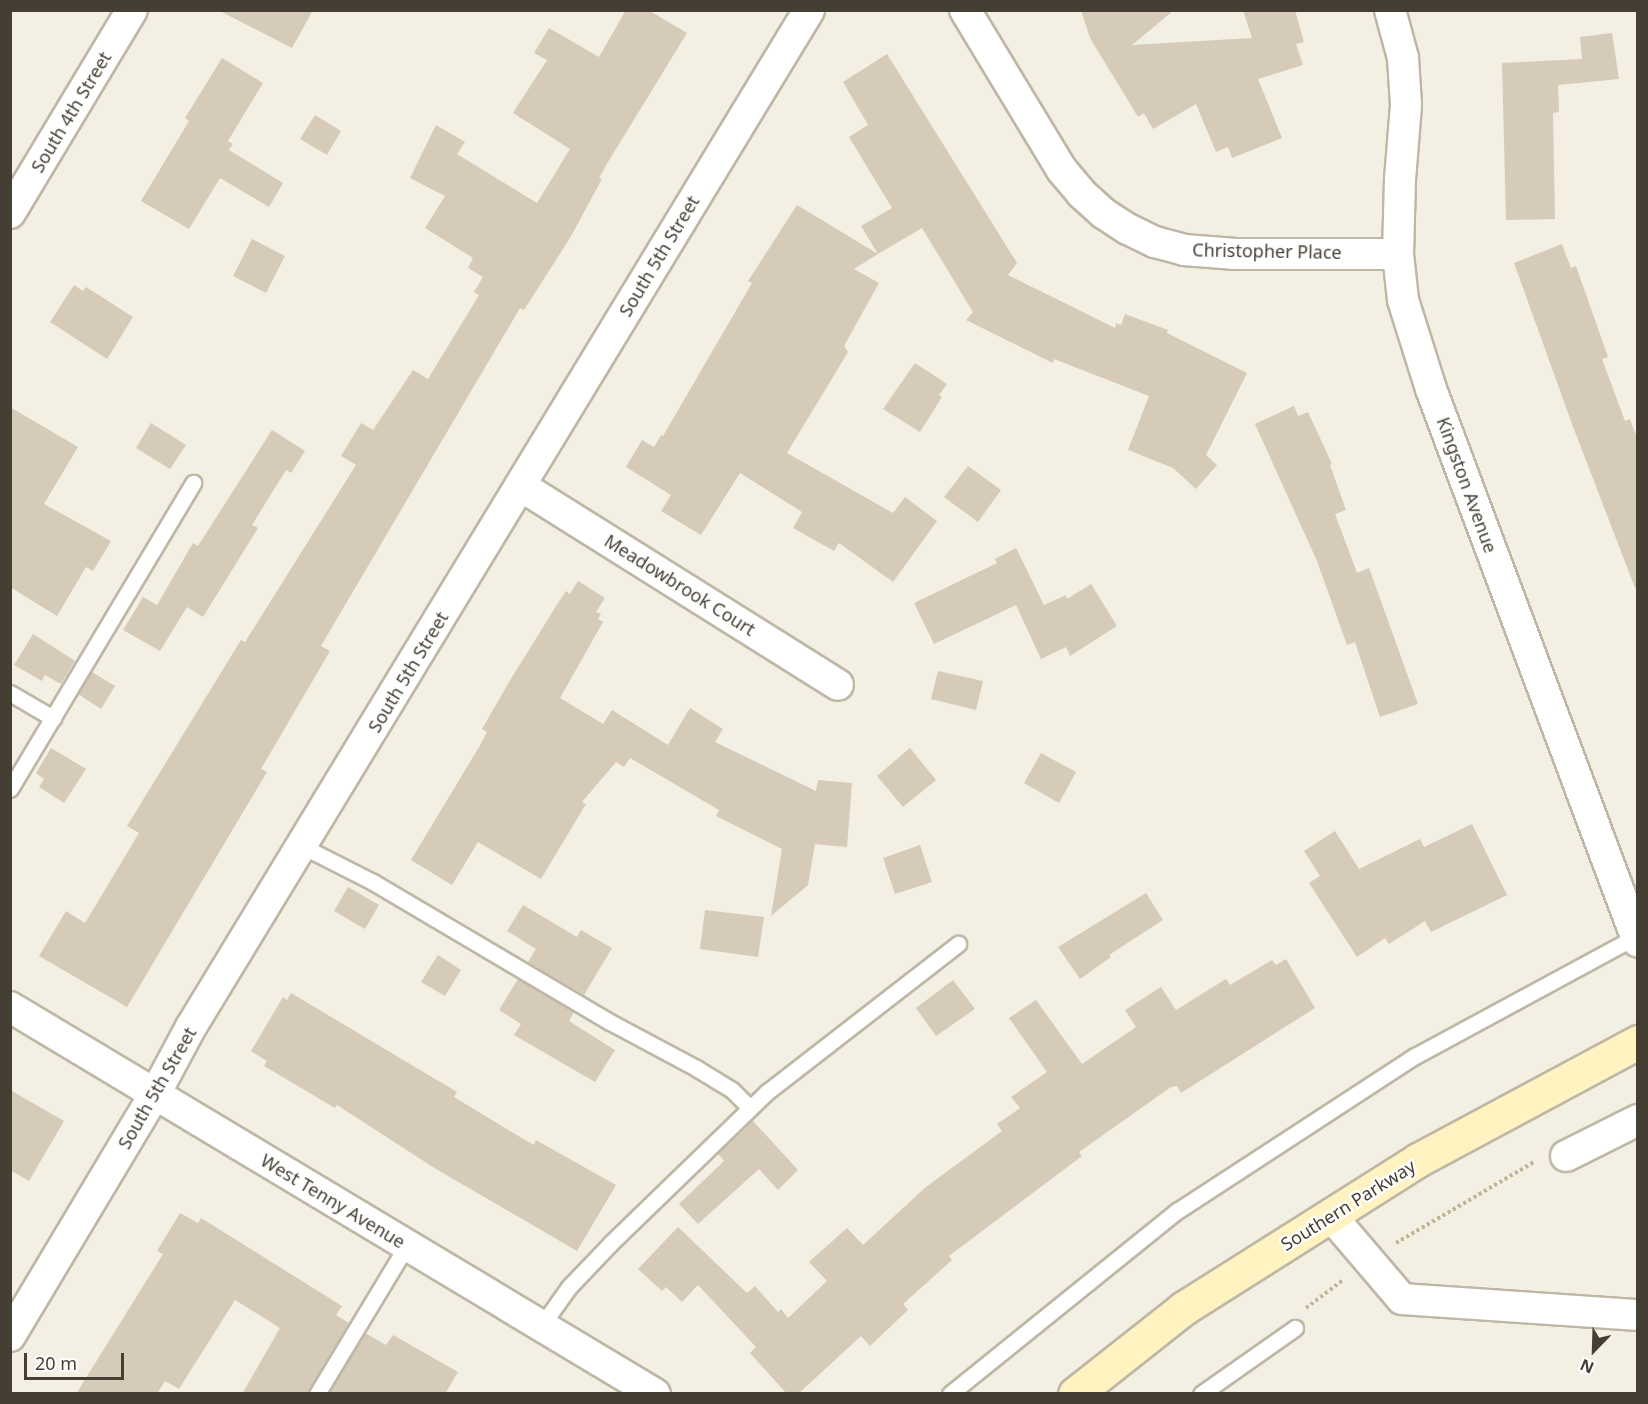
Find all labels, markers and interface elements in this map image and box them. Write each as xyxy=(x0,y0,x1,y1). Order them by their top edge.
street label: South 4th Street xyxy=(26,48,116,176)
street label: South 5th Street xyxy=(614,192,704,320)
street label: Christopher Place xyxy=(1192,239,1342,263)
street label: Kingston Avenue xyxy=(1432,414,1502,556)
street label: Meadowbrook Court xyxy=(601,530,759,640)
street label: South 5th Street xyxy=(363,608,453,736)
street label: South 5th Street xyxy=(113,1023,201,1153)
street label: West Tenny Avenue xyxy=(257,1149,409,1253)
street label: Southern Parkway xyxy=(1277,1155,1419,1255)
north arrow xyxy=(1564,1320,1624,1380)
scale bar xyxy=(27,1341,128,1379)
text: 20 m xyxy=(35,1351,77,1375)
text: N xyxy=(1577,1354,1597,1379)

